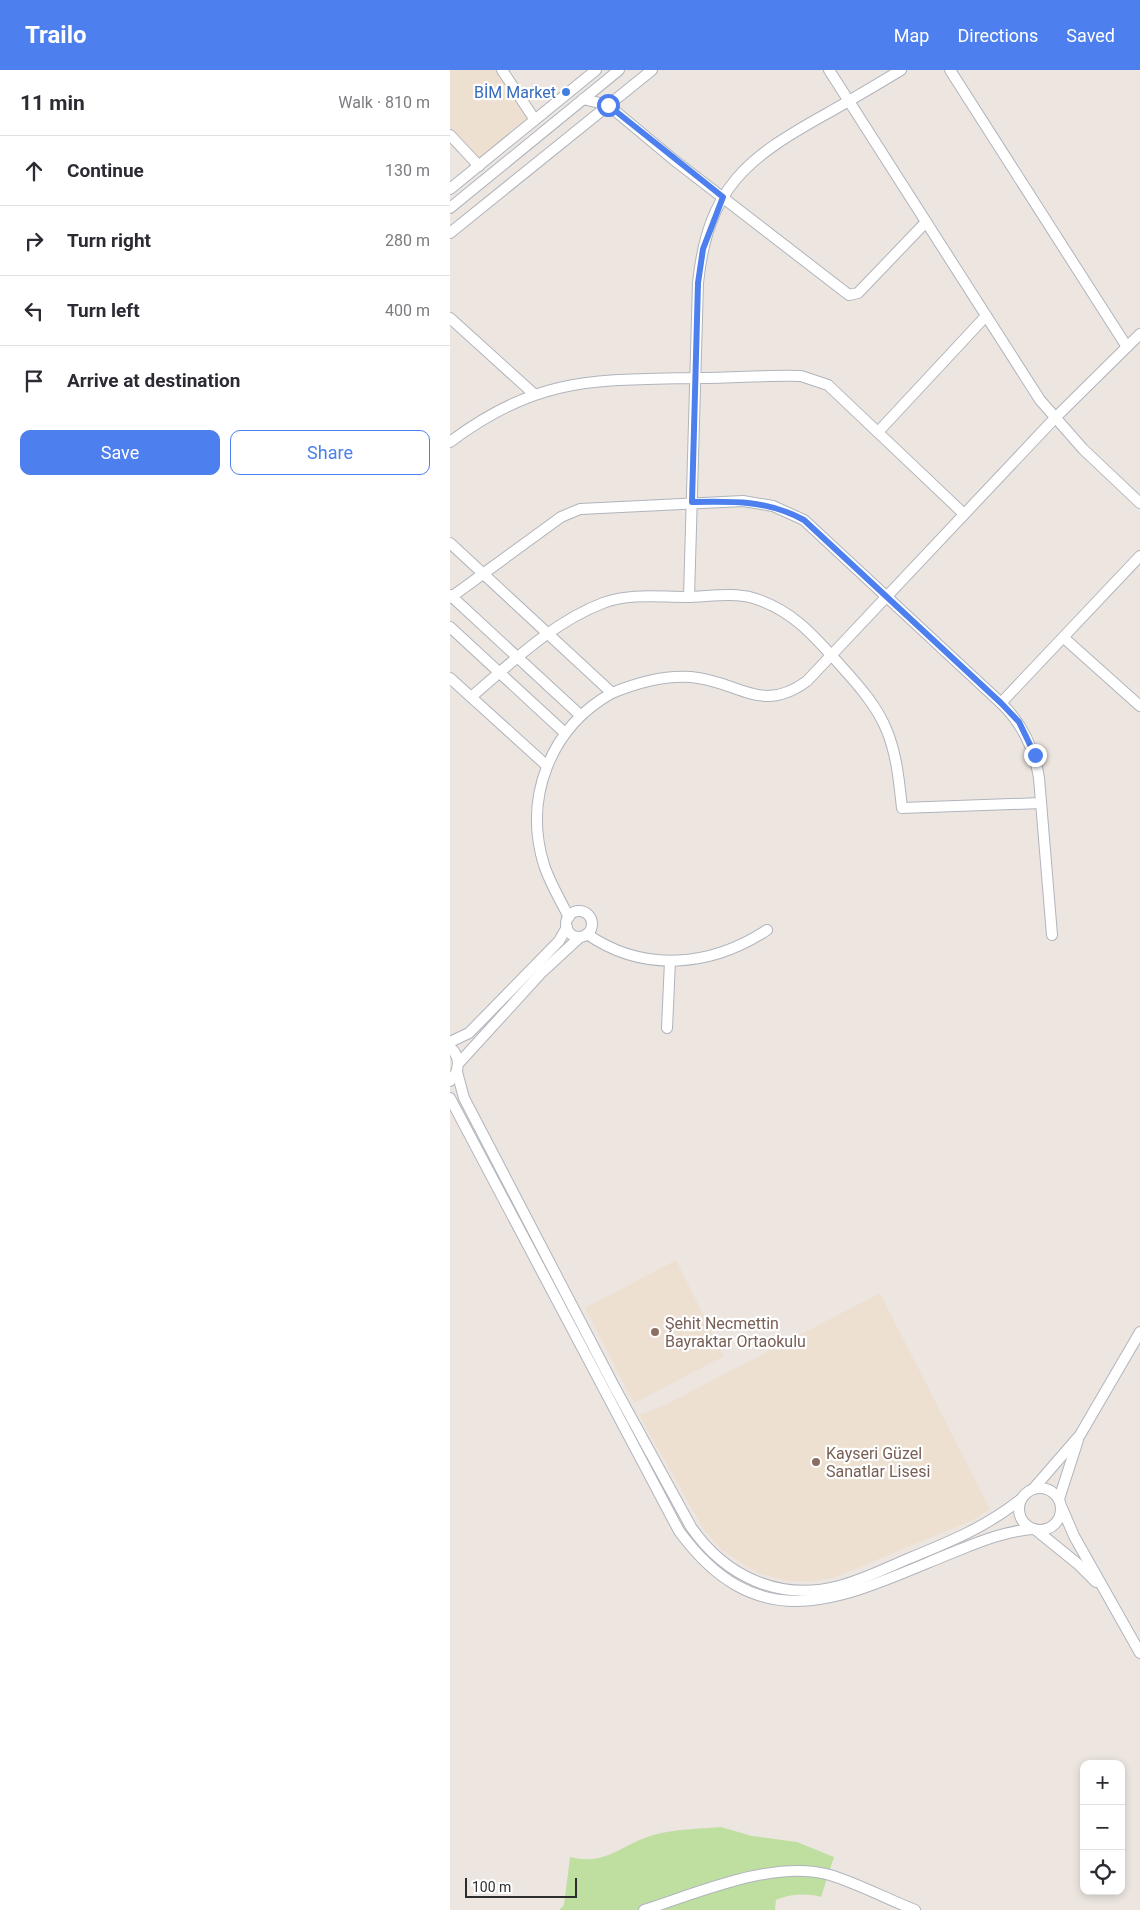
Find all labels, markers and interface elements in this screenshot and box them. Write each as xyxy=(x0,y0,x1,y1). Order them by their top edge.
text: Trailo xyxy=(25,21,87,49)
text: Map xyxy=(894,25,929,46)
text: Directions xyxy=(957,25,1038,46)
text: Saved xyxy=(1066,25,1115,46)
place label: BİM Market xyxy=(474,83,556,102)
marker: BİM Market xyxy=(560,86,572,98)
text: 11 min xyxy=(20,91,85,115)
text: Walk · 810 m xyxy=(338,93,430,112)
route start xyxy=(597,94,620,117)
icon: ahead xyxy=(20,157,48,185)
text: Continue xyxy=(67,159,144,182)
text: 130 m xyxy=(385,161,430,180)
icon: right xyxy=(20,227,48,255)
text: Turn right xyxy=(67,229,151,252)
text: 280 m xyxy=(385,231,430,250)
icon: left xyxy=(20,297,48,325)
text: Turn left xyxy=(67,299,140,322)
text: 400 m xyxy=(385,301,430,320)
icon: arrive xyxy=(20,367,48,395)
text: Arrive at destination xyxy=(67,369,240,392)
button: Save xyxy=(20,430,220,475)
button: Share xyxy=(230,430,430,475)
route end xyxy=(1024,744,1047,767)
place label: Şehit Necmettin Bayraktar Ortaokulu xyxy=(665,1314,806,1351)
marker: Şehit Necmettin Bayraktar Ortaokulu xyxy=(649,1326,661,1338)
place label: Kayseri Güzel Sanatlar Lisesi xyxy=(826,1444,930,1481)
marker: Kayseri Güzel Sanatlar Lisesi xyxy=(810,1456,822,1468)
map controls xyxy=(1080,1760,1125,1895)
button: + xyxy=(1080,1760,1125,1805)
button: − xyxy=(1080,1805,1125,1850)
button: locate xyxy=(1080,1850,1125,1895)
scale bar xyxy=(465,1875,578,1898)
text: 100 m xyxy=(472,1879,511,1895)

